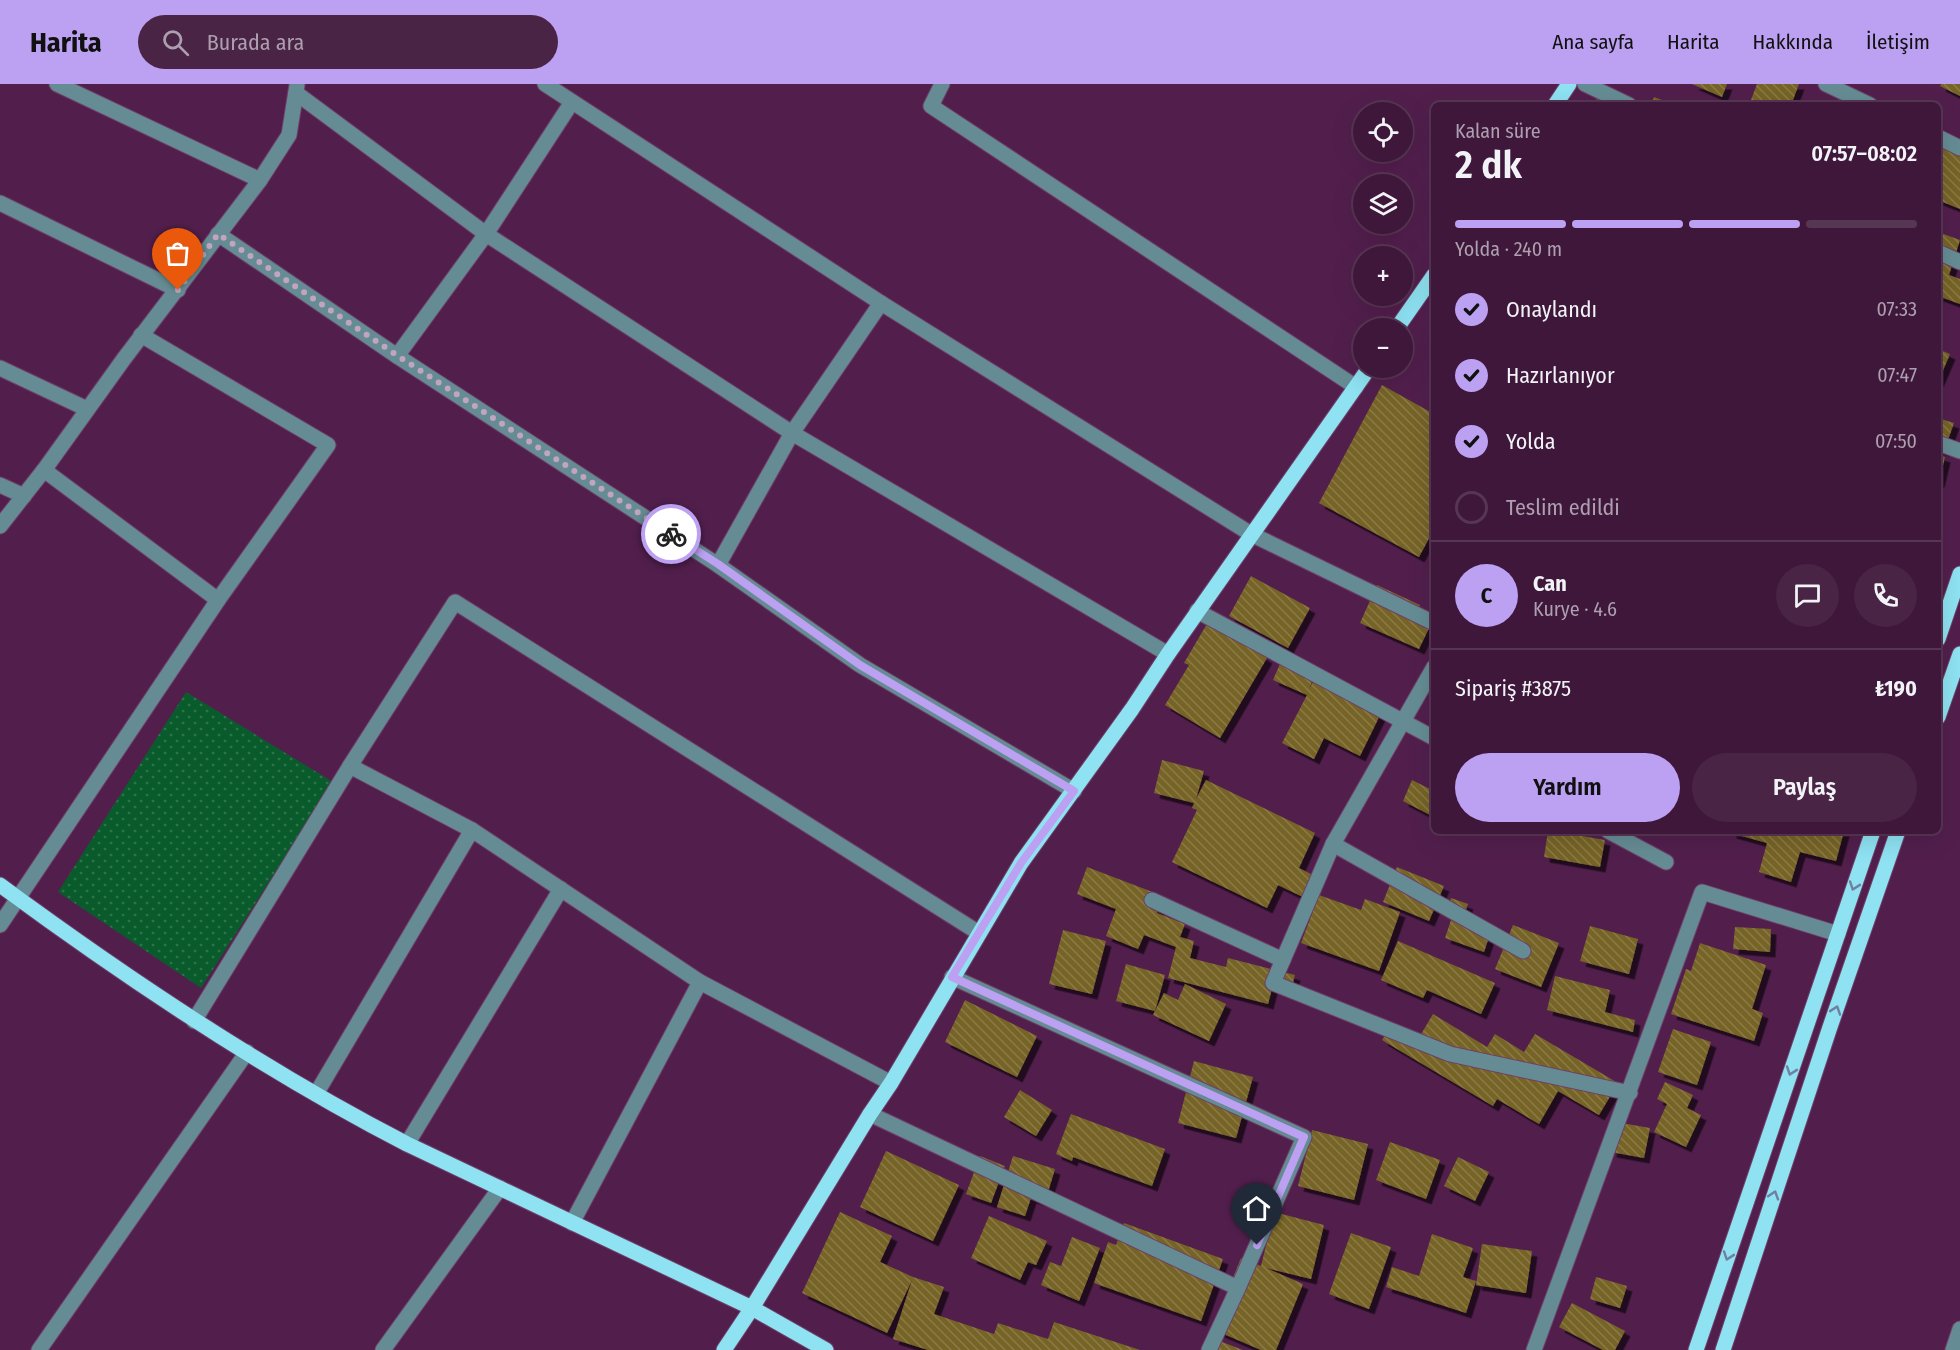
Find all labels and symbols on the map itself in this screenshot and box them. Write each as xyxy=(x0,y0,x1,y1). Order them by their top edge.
pin xyxy=(152,228,203,290)
courier xyxy=(641,504,701,564)
one-way arrow xyxy=(1849,880,1861,891)
one-way arrow xyxy=(1828,1005,1841,1016)
one-way arrow xyxy=(1786,1065,1799,1076)
pin xyxy=(1231,1183,1282,1245)
one-way arrow xyxy=(1767,1190,1780,1201)
one-way arrow xyxy=(1723,1250,1736,1261)

